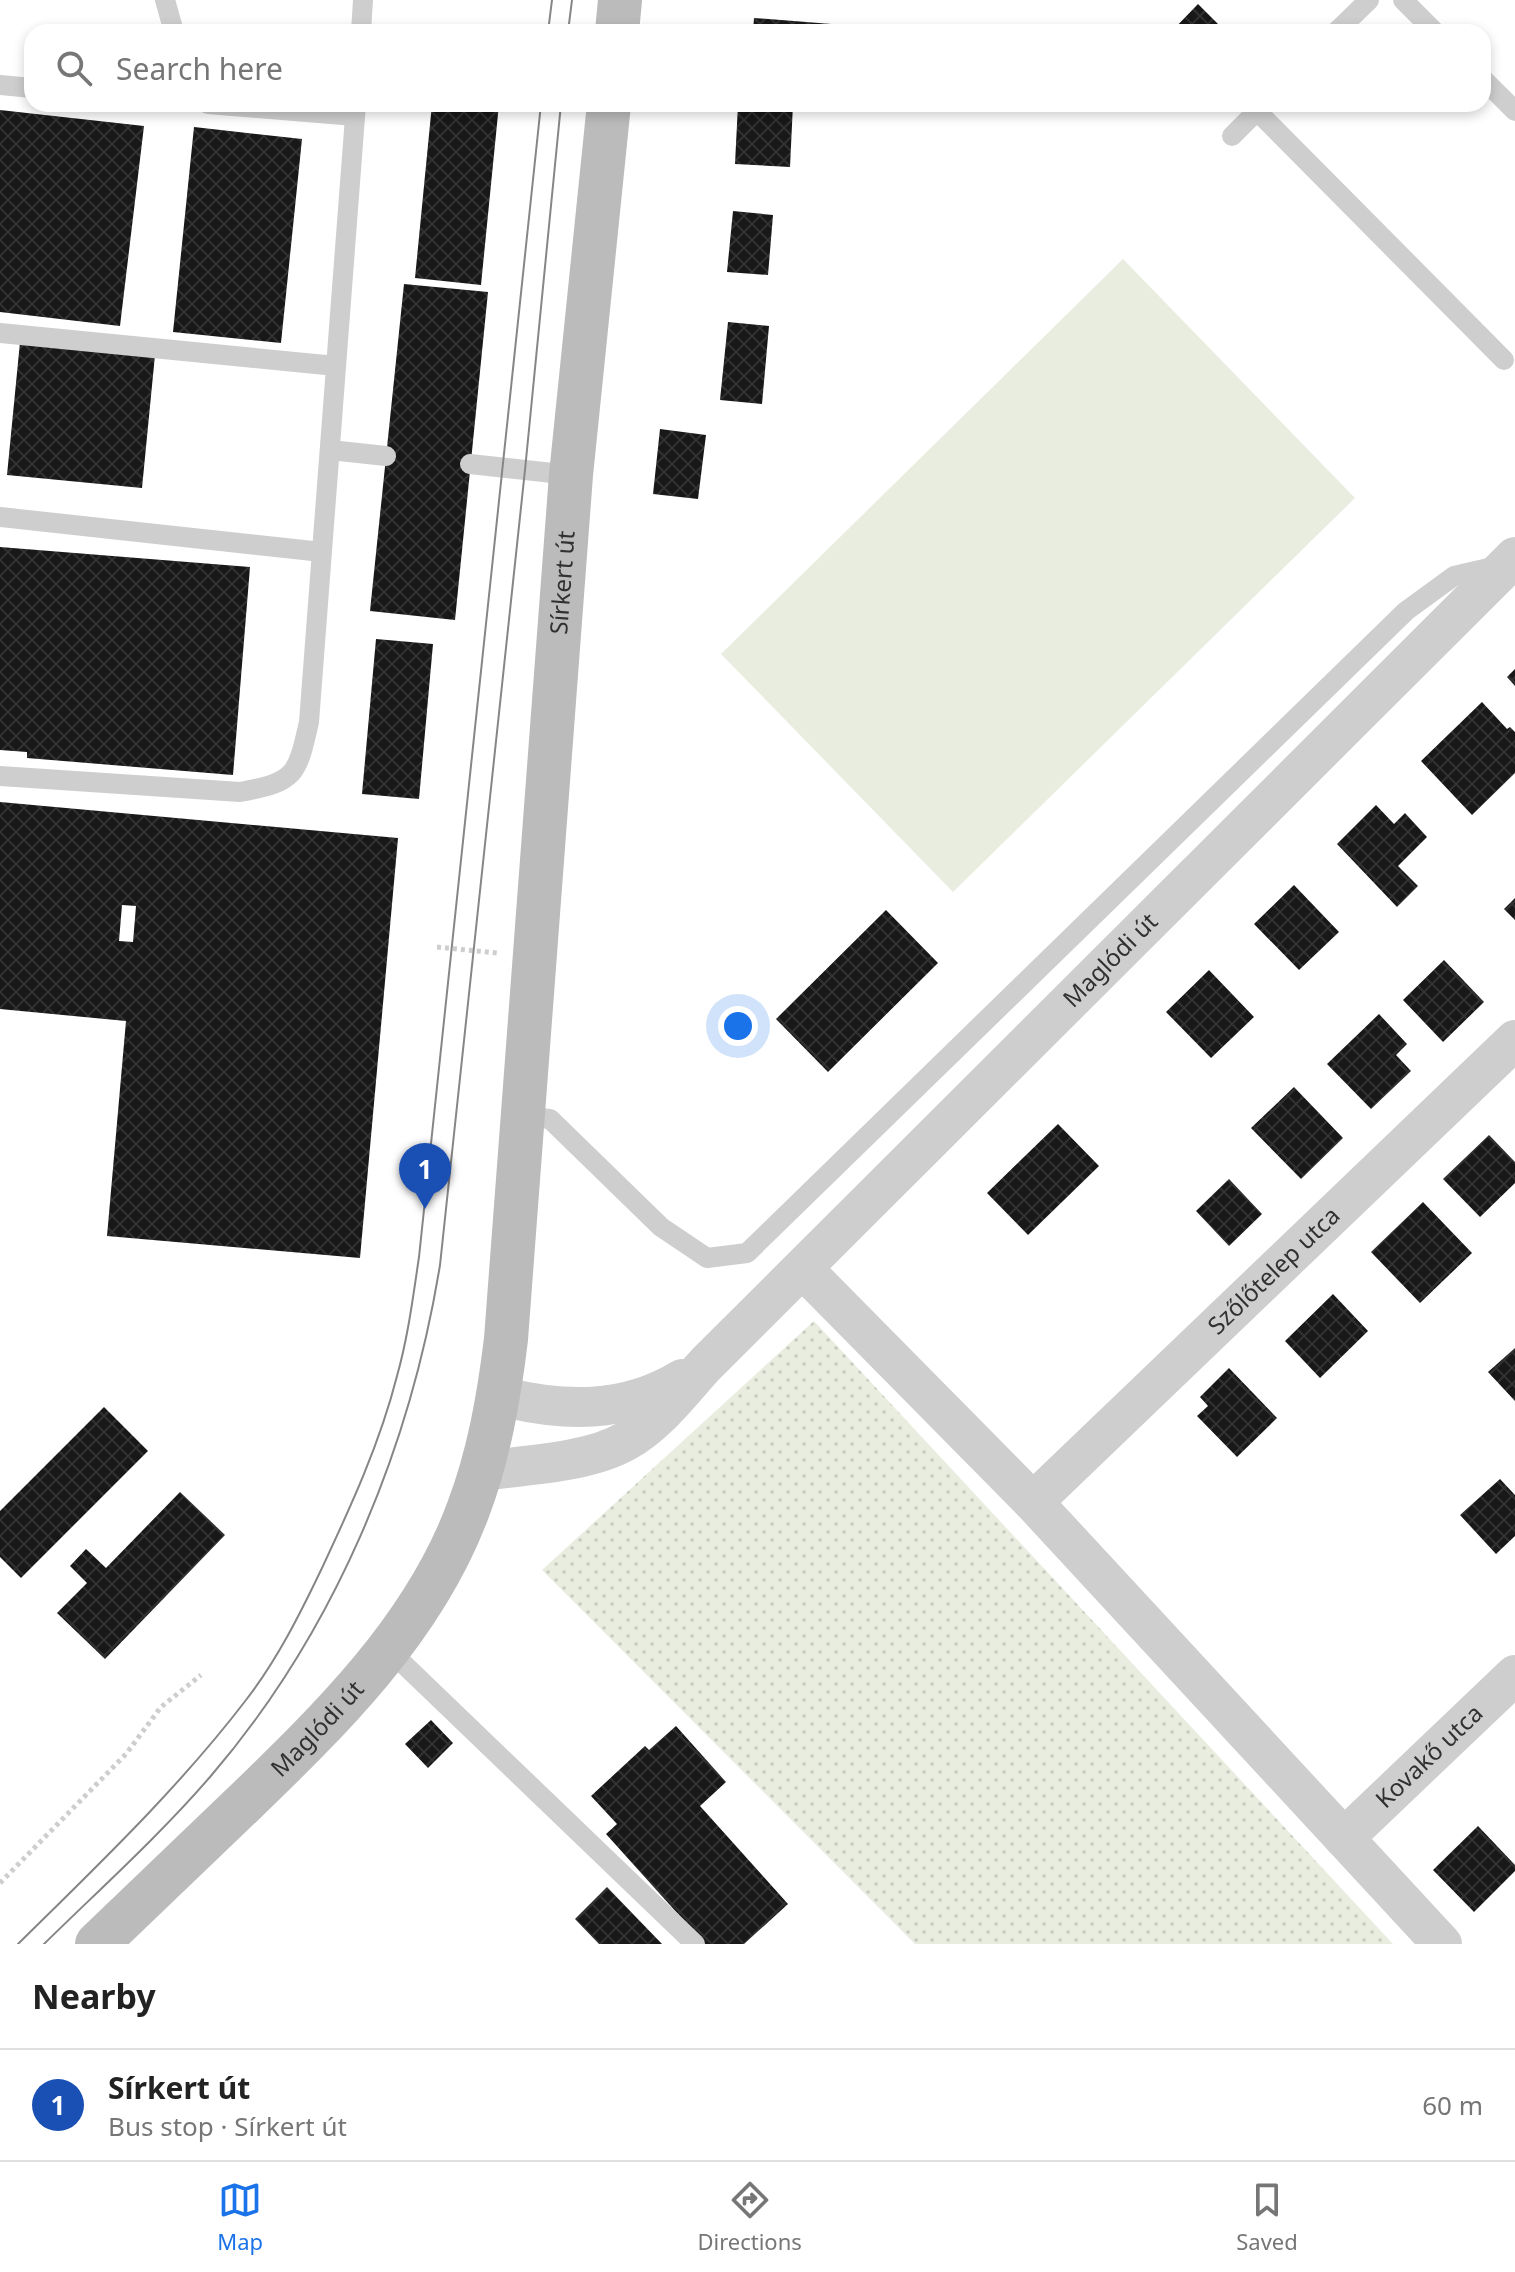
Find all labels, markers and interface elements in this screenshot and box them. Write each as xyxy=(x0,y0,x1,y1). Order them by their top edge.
search box xyxy=(24,24,1491,112)
icon: search xyxy=(52,46,96,90)
text: Search here xyxy=(116,48,283,89)
street label: Sírkert út xyxy=(541,529,582,636)
street label: Maglódi út xyxy=(1055,905,1164,1014)
your location xyxy=(718,1006,758,1046)
pin: 1 xyxy=(399,1143,451,1209)
street label: Szőlőtelep utca xyxy=(1200,1199,1346,1341)
street label: Maglódi út xyxy=(263,1673,371,1783)
street label: Kovakő utca xyxy=(1368,1696,1489,1815)
text: Nearby xyxy=(32,1973,156,2019)
text: Sírkert út xyxy=(108,2067,250,2108)
text: 1 xyxy=(51,2087,65,2123)
text: 60 m xyxy=(1422,2087,1483,2123)
text: Bus stop · Sírkert út xyxy=(108,2108,347,2144)
tab: Map xyxy=(217,2178,263,2256)
tab: Directions xyxy=(697,2178,802,2256)
tab: Saved xyxy=(1236,2178,1298,2256)

